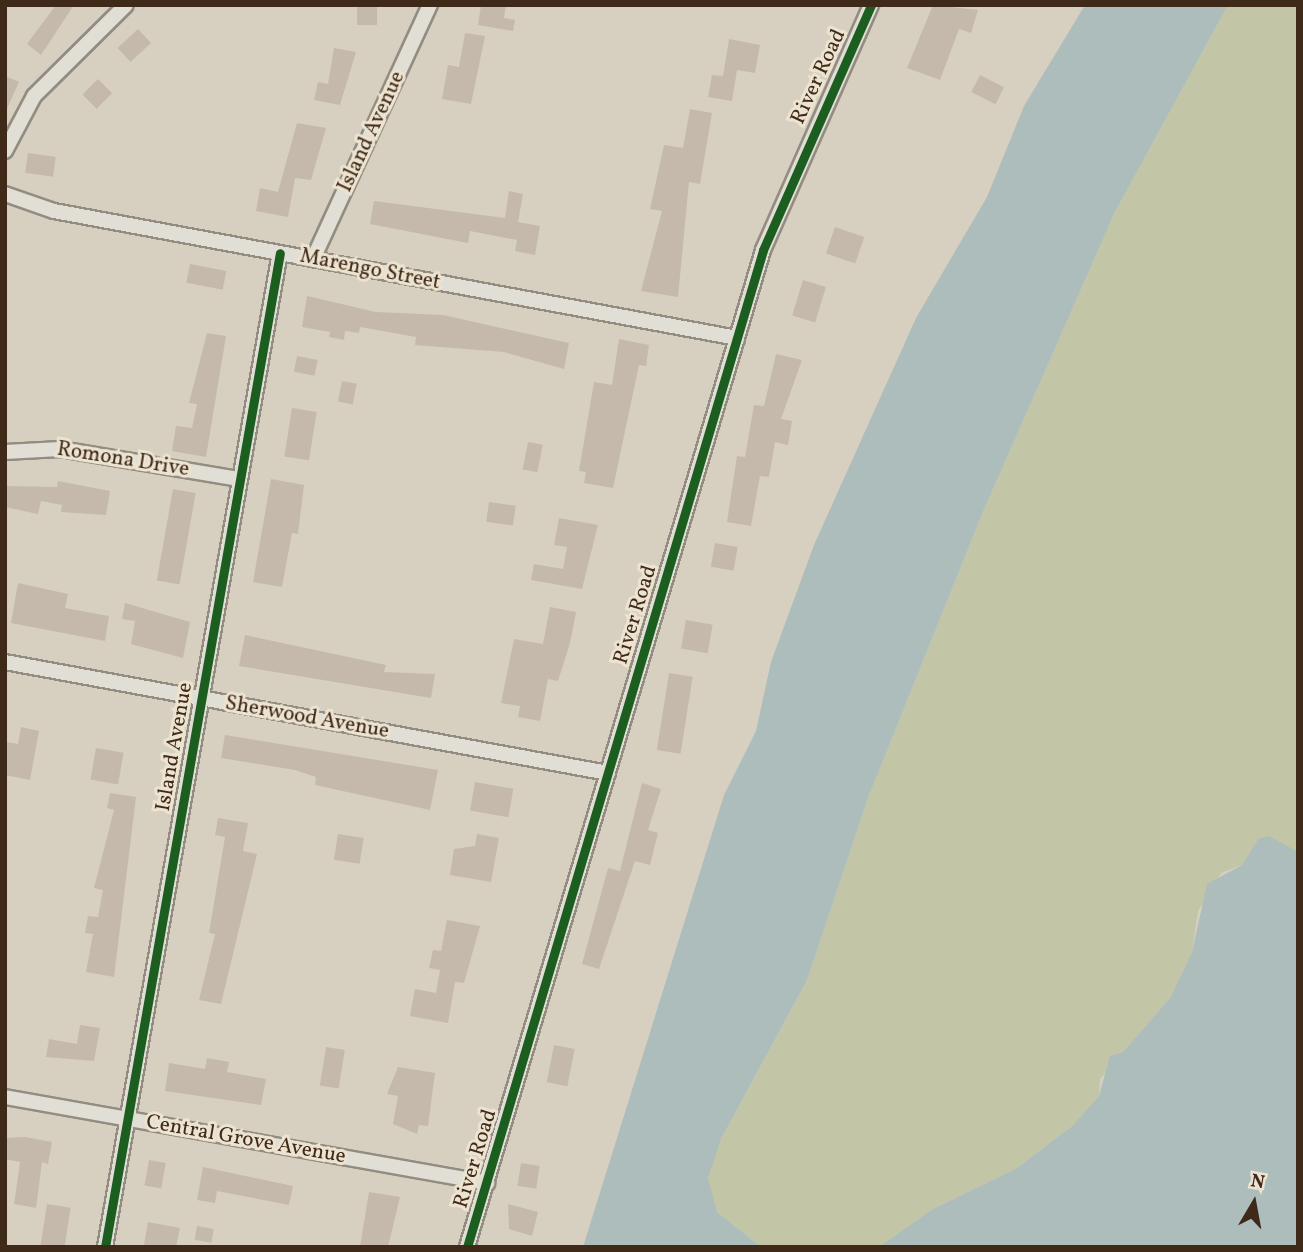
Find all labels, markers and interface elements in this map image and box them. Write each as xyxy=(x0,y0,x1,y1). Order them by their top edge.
street label: River Road xyxy=(786,25,852,129)
street label: Island Avenue xyxy=(333,68,411,196)
street label: Marengo Street xyxy=(298,244,442,296)
street label: Romona Drive xyxy=(55,437,191,483)
street label: River Road xyxy=(609,563,663,667)
street label: Island Avenue xyxy=(151,681,199,813)
street label: Sherwood Avenue xyxy=(223,691,391,745)
street label: River Road xyxy=(449,1107,503,1211)
street label: Central Grove Avenue xyxy=(144,1110,348,1170)
north arrow xyxy=(1219,1168,1289,1238)
text: N xyxy=(1249,1168,1267,1196)

